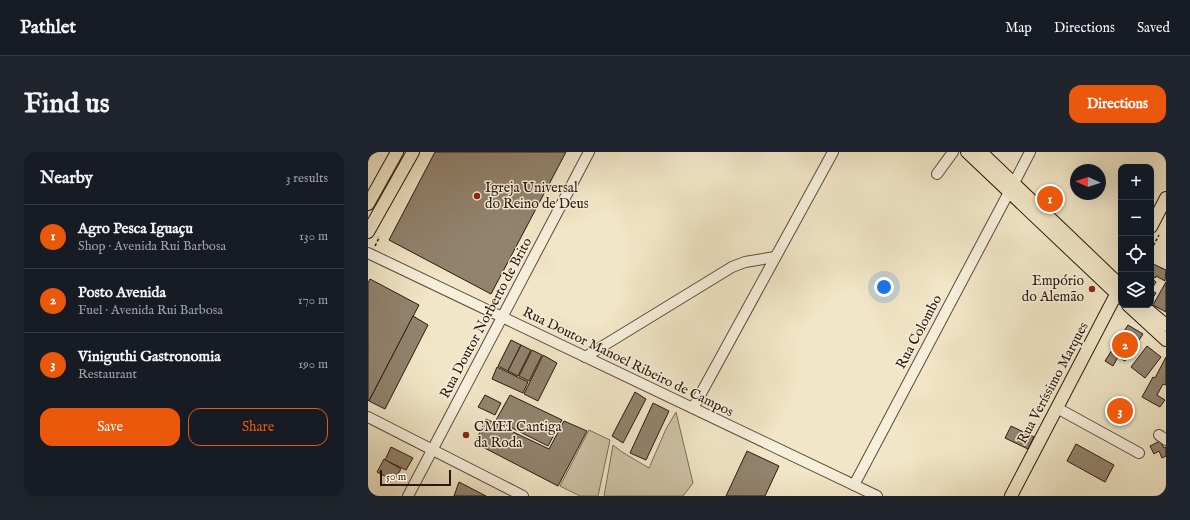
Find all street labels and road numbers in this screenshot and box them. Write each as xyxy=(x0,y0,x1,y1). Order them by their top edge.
street label: Rua Doutor Norberto de Brito xyxy=(436,234,536,401)
street label: Rua Colombo xyxy=(892,291,946,372)
street label: Rua Doutor Manoel Ribeiro de Campos xyxy=(520,303,736,421)
street label: Rua Veríssimo Marques xyxy=(1013,319,1093,447)

